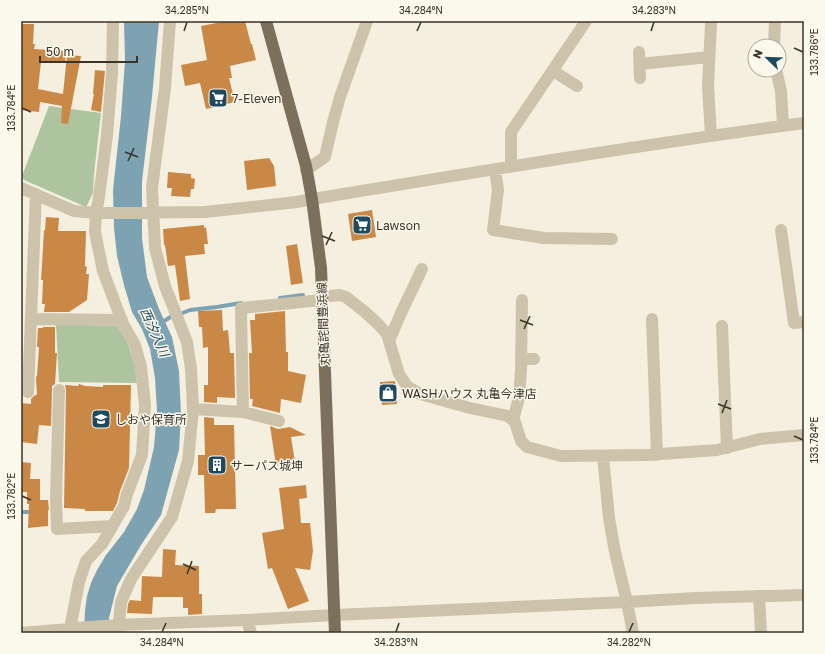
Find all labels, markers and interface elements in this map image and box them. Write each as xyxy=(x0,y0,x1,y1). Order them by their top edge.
text: 34.285°N xyxy=(165,4,209,16)
text: 34.284°N xyxy=(399,4,443,16)
text: 34.283°N xyxy=(632,4,676,16)
text: 133.786°E xyxy=(808,29,820,76)
scale bar xyxy=(40,38,137,64)
north arrow xyxy=(747,38,787,78)
text: 50 m xyxy=(46,44,74,59)
text: N xyxy=(750,48,765,60)
text: 133.784°E xyxy=(5,85,17,131)
supermarket icon: 7-Eleven xyxy=(207,87,229,109)
place label: 7-Eleven xyxy=(232,91,282,106)
supermarket icon: Lawson xyxy=(351,214,373,236)
place label: Lawson xyxy=(376,218,420,233)
street label: 丸亀詫間豊浜線 xyxy=(314,282,332,366)
water label: 西汐入川 xyxy=(137,305,174,361)
shop icon: WASHハウス 丸亀今津店 xyxy=(377,382,399,404)
place label: WASHハウス 丸亀今津店 xyxy=(402,386,537,401)
school or university icon: しおや保育所 xyxy=(90,408,112,430)
place label: しおや保育所 xyxy=(115,412,187,427)
text: 133.784°E xyxy=(808,417,820,463)
building icon: サーパス城坤 xyxy=(206,454,228,476)
place label: サーパス城坤 xyxy=(231,458,303,473)
text: 133.782°E xyxy=(5,473,17,519)
text: 34.284°N xyxy=(140,636,184,648)
text: 34.283°N xyxy=(374,636,418,648)
text: 34.282°N xyxy=(607,636,651,648)

